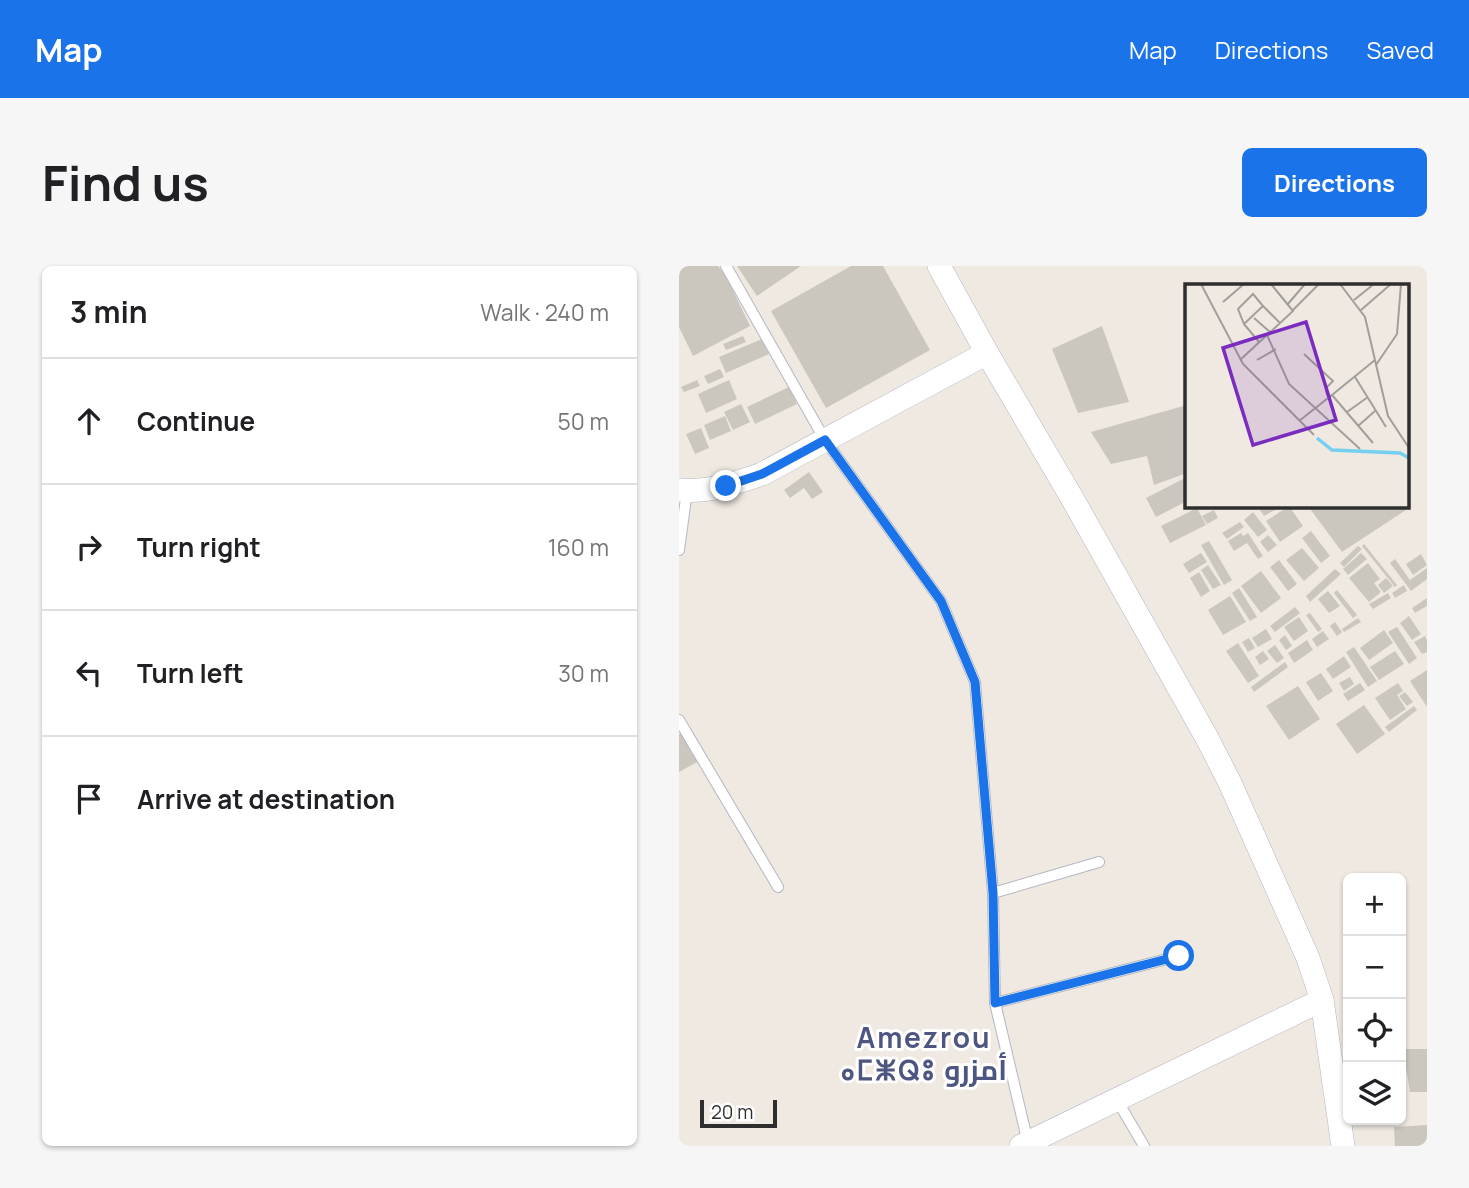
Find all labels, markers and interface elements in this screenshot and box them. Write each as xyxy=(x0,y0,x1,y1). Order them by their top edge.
text: Map xyxy=(35,27,103,72)
text: Map xyxy=(1129,33,1177,66)
text: Directions xyxy=(1215,33,1328,66)
text: Saved xyxy=(1366,33,1434,66)
button: Directions xyxy=(1242,148,1427,217)
text: Find us xyxy=(42,149,209,216)
inset map xyxy=(1185,284,1409,508)
text: 3 min xyxy=(70,291,148,332)
text: Walk · 240 m xyxy=(480,296,609,328)
icon: ahead xyxy=(70,402,108,440)
text: Continue xyxy=(137,403,255,439)
text: 50 m xyxy=(558,405,609,437)
route end xyxy=(710,470,741,501)
icon: right xyxy=(70,528,108,566)
text: Turn right xyxy=(137,529,261,565)
text: 160 m xyxy=(548,531,609,563)
icon: left xyxy=(70,654,108,692)
text: Turn left xyxy=(137,655,244,691)
text: 30 m xyxy=(558,657,609,689)
icon: arrive xyxy=(70,780,108,818)
text: Arrive at destination xyxy=(137,781,395,817)
map controls xyxy=(1343,873,1406,1125)
button: + xyxy=(1343,873,1406,936)
button: − xyxy=(1343,936,1406,999)
route start xyxy=(1163,940,1194,971)
button: locate xyxy=(1343,999,1406,1062)
district label: Amezrou ⴰⵎⵥⵕⵓ أمزرو xyxy=(841,1018,1007,1088)
button: layers xyxy=(1343,1062,1406,1125)
scale bar xyxy=(700,1097,777,1129)
text: 20 m xyxy=(711,1099,753,1125)

